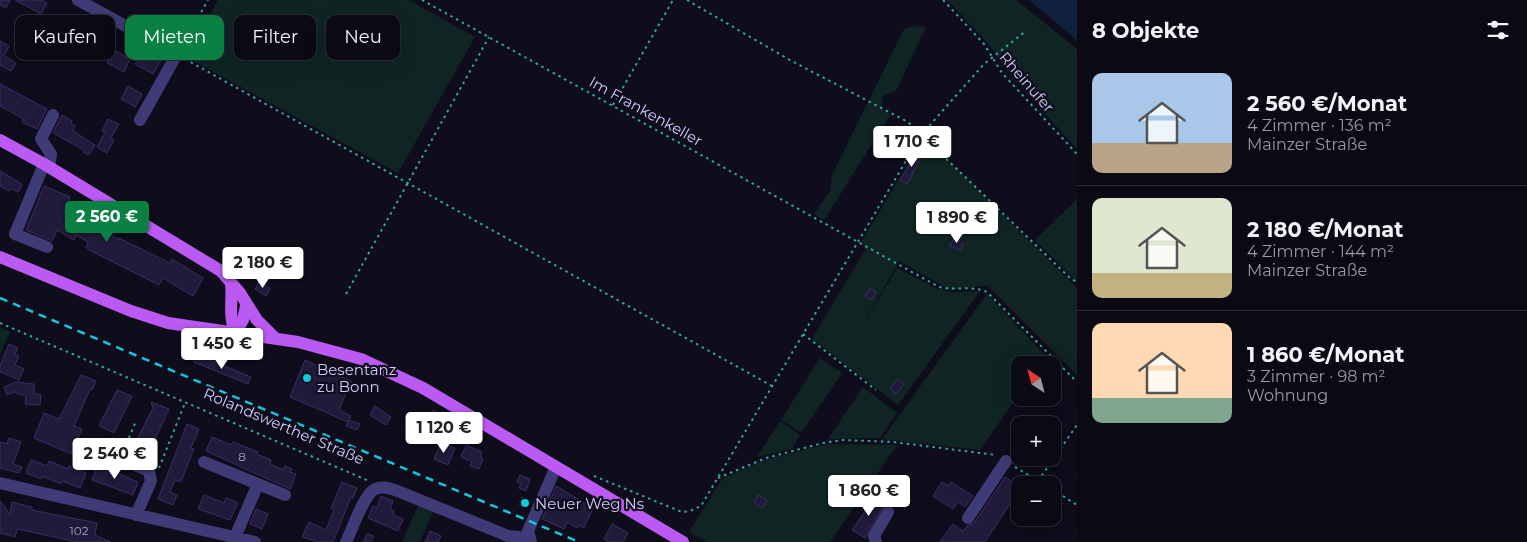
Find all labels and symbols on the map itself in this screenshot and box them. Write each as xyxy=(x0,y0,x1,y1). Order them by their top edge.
street label: Rheinufer xyxy=(995,48,1059,116)
street label: Im Frankenkeller xyxy=(586,72,706,150)
pin: 1 710 € xyxy=(866,126,958,168)
pin: 2 560 € xyxy=(61,200,153,243)
pin: 1 890 € xyxy=(911,202,1003,244)
pin: 2 180 € xyxy=(217,246,309,289)
pin: 1 450 € xyxy=(176,328,268,370)
north arrow xyxy=(1011,356,1061,406)
place label: Besentanz zu Bonn xyxy=(317,360,397,396)
marker: Besentanz zu Bonn xyxy=(301,372,313,384)
street label: Rolandswerther Straße xyxy=(201,384,367,468)
pin: 1 120 € xyxy=(398,412,490,454)
pin: 2 540 € xyxy=(69,438,161,480)
house number: 8 xyxy=(238,449,246,464)
pin: 1 860 € xyxy=(823,474,915,517)
place label: Neuer Weg Ns xyxy=(535,494,644,513)
marker: Neuer Weg Ns xyxy=(519,497,531,509)
house number: 102 xyxy=(69,523,89,538)

